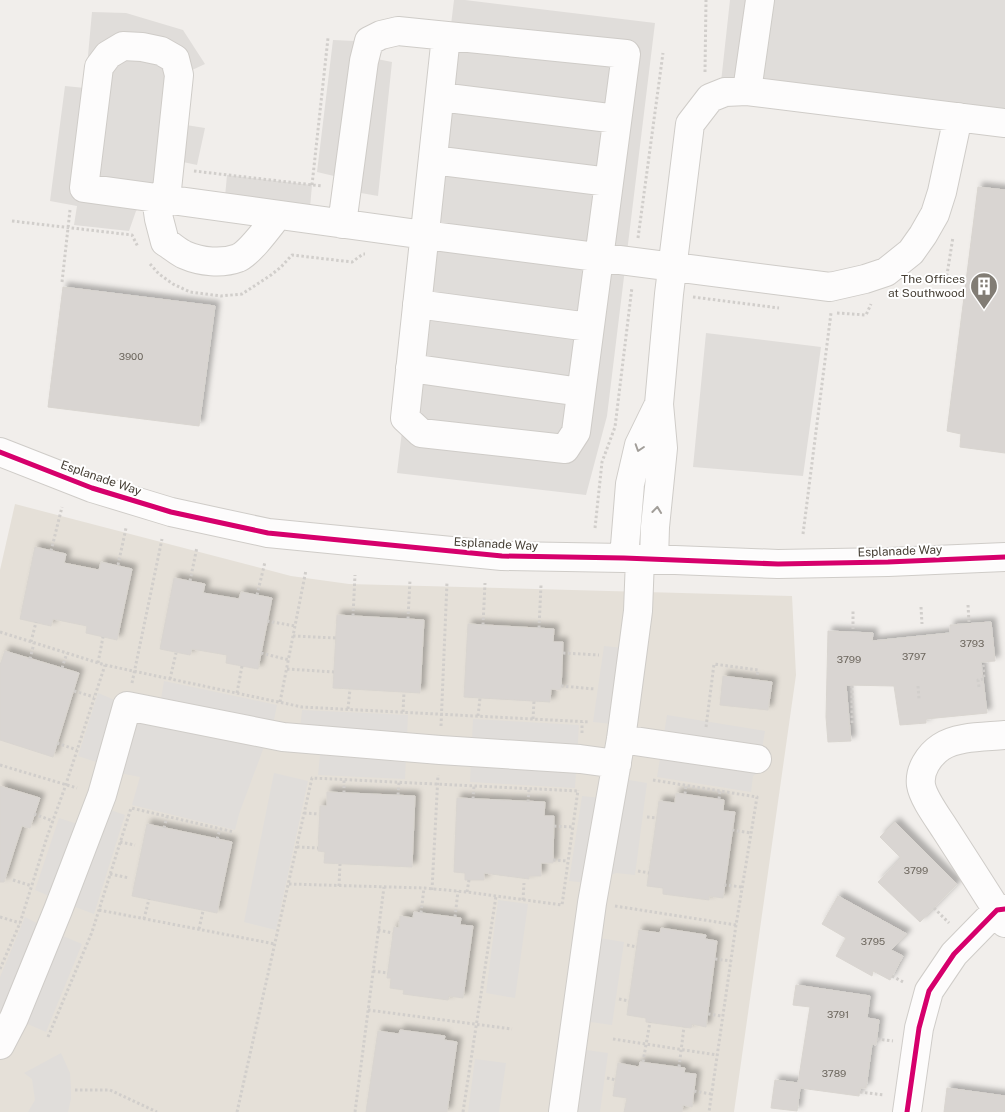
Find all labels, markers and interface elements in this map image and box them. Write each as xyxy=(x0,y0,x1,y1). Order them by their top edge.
building icon: The Offices at Southwood xyxy=(969,271,999,310)
place label: The Offices at Southwood xyxy=(888,272,965,300)
house number: 3900 xyxy=(119,350,143,362)
one-way arrow xyxy=(634,444,644,452)
street label: Esplanade Way xyxy=(59,458,144,499)
one-way arrow xyxy=(651,506,662,514)
street label: Esplanade Way xyxy=(453,535,539,553)
street label: Esplanade Way xyxy=(857,543,943,559)
house number: 3793 xyxy=(960,637,984,649)
house number: 3797 xyxy=(902,650,926,662)
house number: 3799 xyxy=(837,653,861,665)
house number: 3799 xyxy=(904,864,928,876)
house number: 3795 xyxy=(861,935,885,947)
house number: 3791 xyxy=(827,1008,849,1020)
house number: 3789 xyxy=(822,1067,846,1079)

